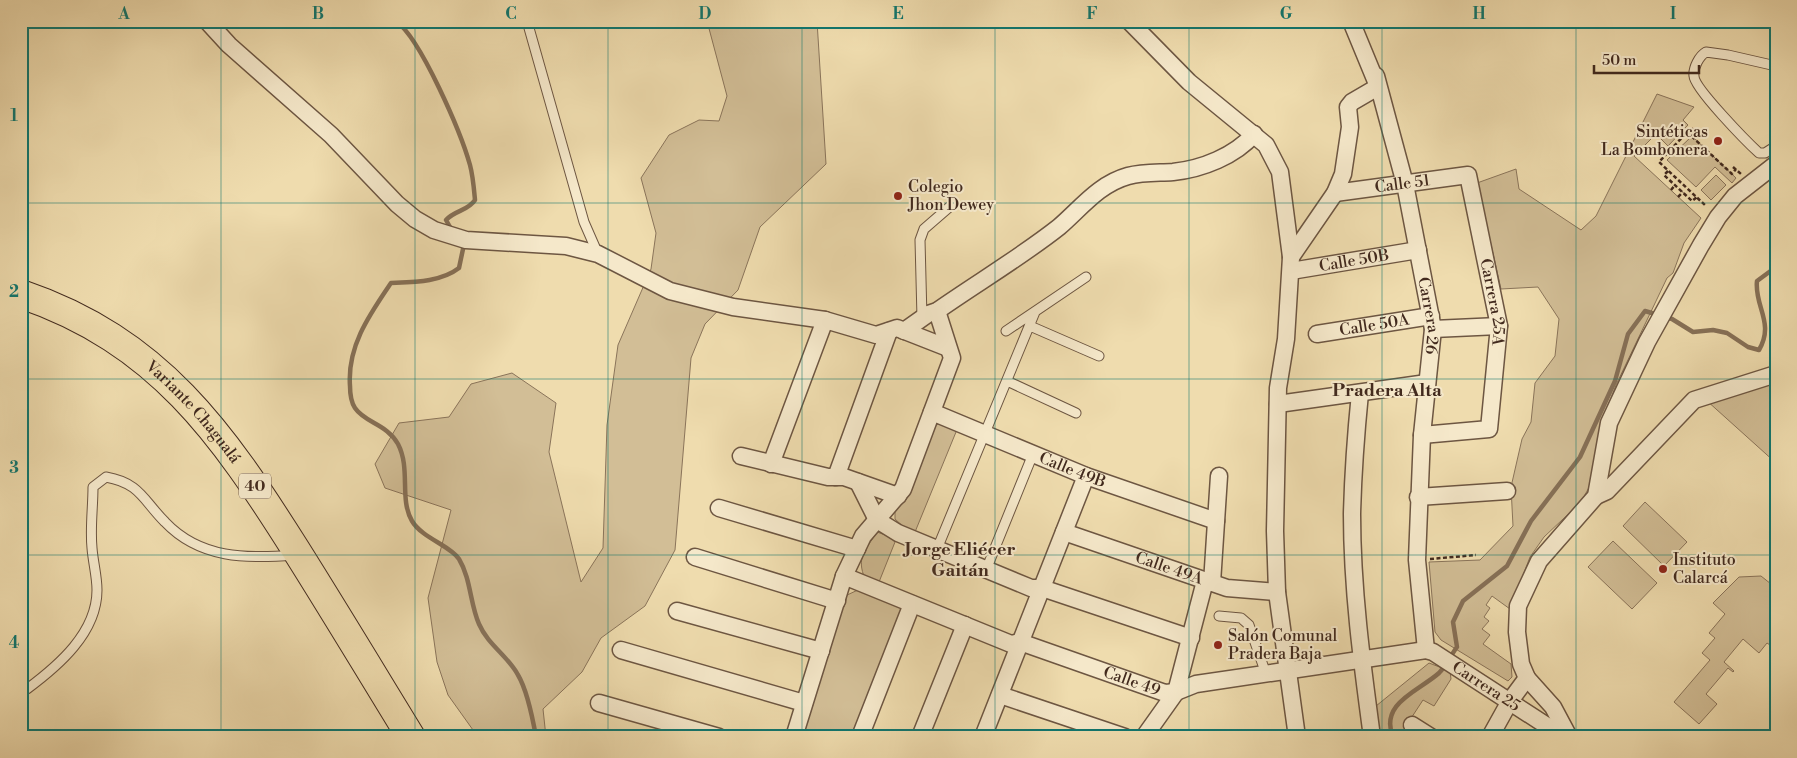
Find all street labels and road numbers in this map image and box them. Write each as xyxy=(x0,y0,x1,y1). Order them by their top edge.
street label: Calle 51 xyxy=(1373,170,1431,198)
street label: Calle 50B xyxy=(1318,245,1391,276)
street label: Carrera 25A xyxy=(1475,257,1509,348)
street label: Carrera 26 xyxy=(1413,275,1444,356)
street label: Calle 50A xyxy=(1338,309,1412,340)
street label: Variante Chagualá xyxy=(141,356,246,468)
street label: Calle 49B xyxy=(1036,448,1109,492)
road number: 40 xyxy=(239,474,271,498)
street label: Calle 49A xyxy=(1133,547,1206,589)
street label: Carrera 25 xyxy=(1448,657,1524,716)
street label: Calle 49 xyxy=(1100,662,1163,701)

